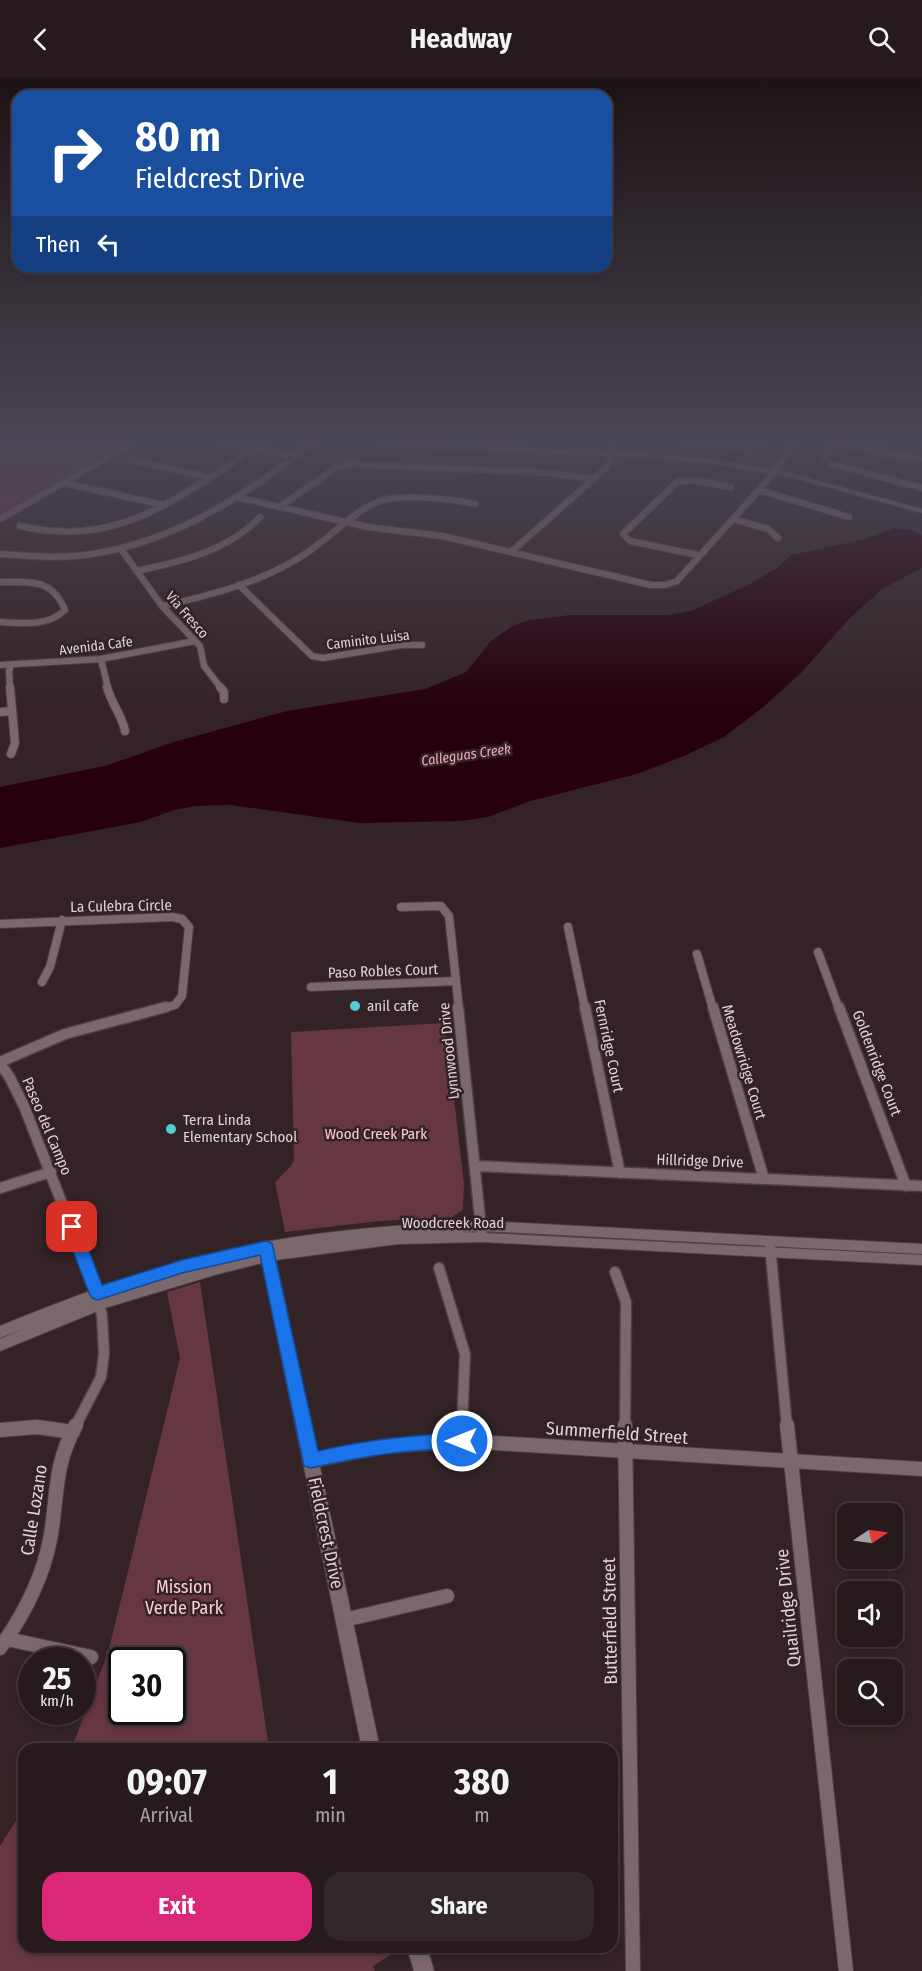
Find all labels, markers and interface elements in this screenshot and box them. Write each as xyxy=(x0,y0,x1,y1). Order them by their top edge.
icon: back xyxy=(24,23,57,56)
text: Headway xyxy=(410,23,512,55)
icon: search xyxy=(865,23,898,56)
text: 80 m xyxy=(135,112,221,162)
icon: right xyxy=(36,114,114,192)
text: Fieldcrest Drive xyxy=(135,163,305,195)
icon: left xyxy=(92,228,125,261)
text: Then xyxy=(36,231,80,258)
street label: Via Fresco xyxy=(162,588,212,642)
street label: Caminito Luisa xyxy=(325,626,411,654)
street label: Avenida Cafe xyxy=(58,633,134,659)
water label: Calleguas Creek xyxy=(420,740,512,770)
street label: La Culebra Circle xyxy=(70,896,172,916)
street label: Paso Robles Court xyxy=(328,960,439,982)
place label: anil cafe xyxy=(367,997,419,1015)
street label: Fernridge Court xyxy=(590,998,628,1094)
marker: anil cafe xyxy=(348,999,362,1013)
street label: Lynnwood Drive xyxy=(435,1002,463,1100)
street label: Meadowridge Court xyxy=(718,1002,770,1122)
street label: Goldenridge Court xyxy=(849,1008,905,1118)
street label: Paseo del Campo xyxy=(18,1074,76,1178)
place label: Terra Linda Elementary School xyxy=(183,1111,297,1146)
marker: Terra Linda Elementary School xyxy=(164,1122,178,1136)
park label: Wood Creek Park xyxy=(325,1125,427,1143)
street label: Hillridge Drive xyxy=(656,1150,744,1172)
pin xyxy=(46,1201,97,1252)
icon: arrive xyxy=(55,1210,88,1243)
street label: Woodcreek Road xyxy=(402,1214,504,1232)
position arrow xyxy=(430,1409,494,1473)
street label: Summerfield Street xyxy=(545,1417,689,1449)
street label: Calle Lozano xyxy=(16,1463,52,1557)
street label: Fieldcrest Drive xyxy=(303,1475,349,1591)
north arrow xyxy=(837,1503,903,1569)
map controls xyxy=(837,1503,903,1725)
street label: Quailridge Drive xyxy=(771,1548,805,1668)
street label: Butterfield Street xyxy=(598,1557,622,1685)
park label: Mission Verde Park xyxy=(145,1576,224,1619)
button: sound xyxy=(837,1581,903,1647)
speed limit sign: 30 xyxy=(108,1647,186,1725)
button: search xyxy=(837,1659,903,1725)
text: 25 xyxy=(43,1661,71,1697)
text: km/h xyxy=(40,1692,74,1710)
text: 09:07 xyxy=(126,1760,207,1804)
text: 1 xyxy=(323,1760,338,1804)
text: 380 xyxy=(454,1760,510,1804)
text: Arrival xyxy=(140,1803,193,1827)
text: min xyxy=(315,1803,346,1827)
text: m xyxy=(474,1803,490,1827)
button: Exit xyxy=(42,1872,312,1941)
button: Share xyxy=(324,1872,594,1941)

